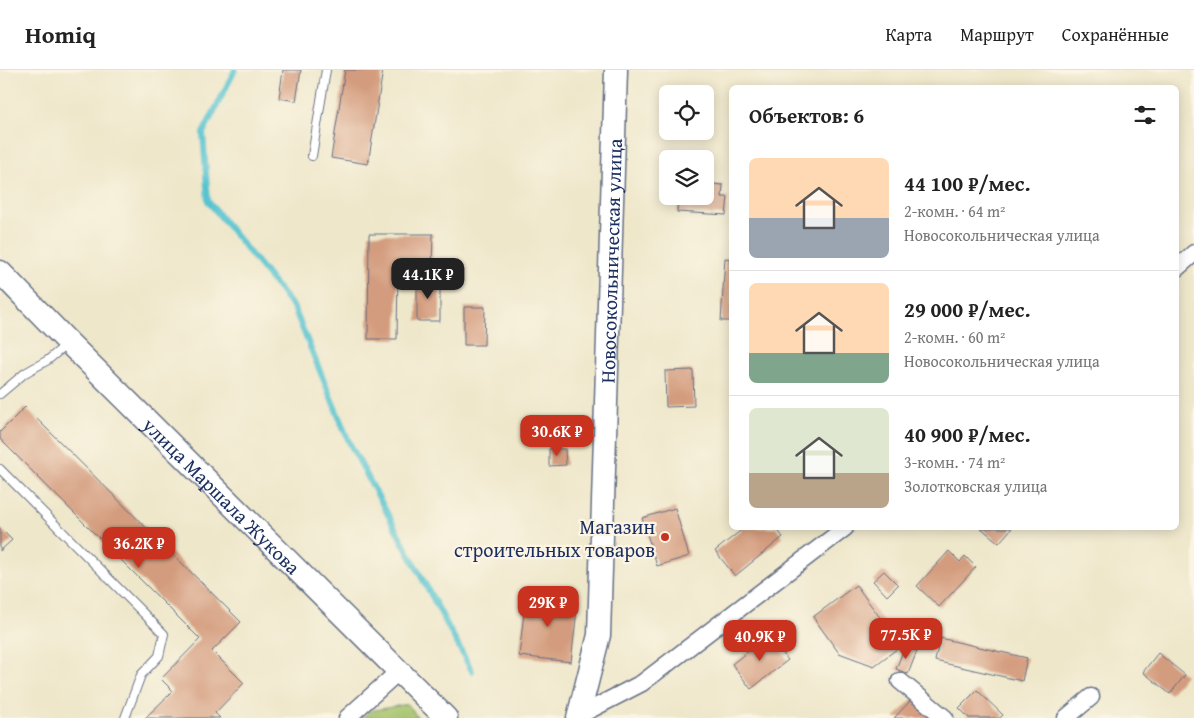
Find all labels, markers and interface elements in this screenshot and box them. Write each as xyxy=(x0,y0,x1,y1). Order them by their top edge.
text: Homiq xyxy=(25,17,96,52)
text: Карта xyxy=(886,21,932,48)
text: Маршрут xyxy=(960,21,1034,48)
text: Сохранённые xyxy=(1062,21,1169,48)
map controls xyxy=(659,85,714,205)
button: locate xyxy=(659,85,714,140)
text: Объектов: 6 xyxy=(749,100,864,131)
icon: filters xyxy=(1131,101,1159,129)
street label: Новосокольническая улица xyxy=(592,138,628,384)
button: layers xyxy=(659,150,714,205)
text: 44 100 ₽/мес. xyxy=(904,168,1030,199)
icon: home xyxy=(789,178,849,238)
text: 2-комн. · 64 m² xyxy=(904,199,1005,223)
text: Новосокольническая улица xyxy=(904,223,1100,247)
pin: 44.1K ₽ xyxy=(382,258,474,300)
text: 44.1K ₽ xyxy=(402,262,454,286)
text: 29 000 ₽/мес. xyxy=(904,294,1030,325)
icon: home xyxy=(789,303,849,363)
text: 2-комн. · 60 m² xyxy=(904,325,1005,349)
text: Новосокольническая улица xyxy=(904,349,1100,373)
street label: улица Маршала Жукова xyxy=(136,410,308,581)
pin: 30.6K ₽ xyxy=(511,414,603,457)
text: 30.6K ₽ xyxy=(531,419,583,443)
text: 40 900 ₽/мес. xyxy=(904,419,1030,450)
icon: home xyxy=(789,428,849,488)
text: 3-комн. · 74 m² xyxy=(904,450,1005,474)
text: Золотковская улица xyxy=(904,474,1047,498)
place label: Магазин строительных товаров xyxy=(454,512,655,564)
pin: 36.2K ₽ xyxy=(93,526,185,569)
text: 36.2K ₽ xyxy=(113,531,165,555)
marker: Магазин строительных товаров xyxy=(659,531,671,543)
pin: 29K ₽ xyxy=(513,586,583,628)
text: 29K ₽ xyxy=(529,590,567,614)
pin: 77.5K ₽ xyxy=(860,618,952,660)
pin: 40.9K ₽ xyxy=(714,620,806,662)
text: 77.5K ₽ xyxy=(880,622,932,646)
text: 40.9K ₽ xyxy=(734,624,786,648)

